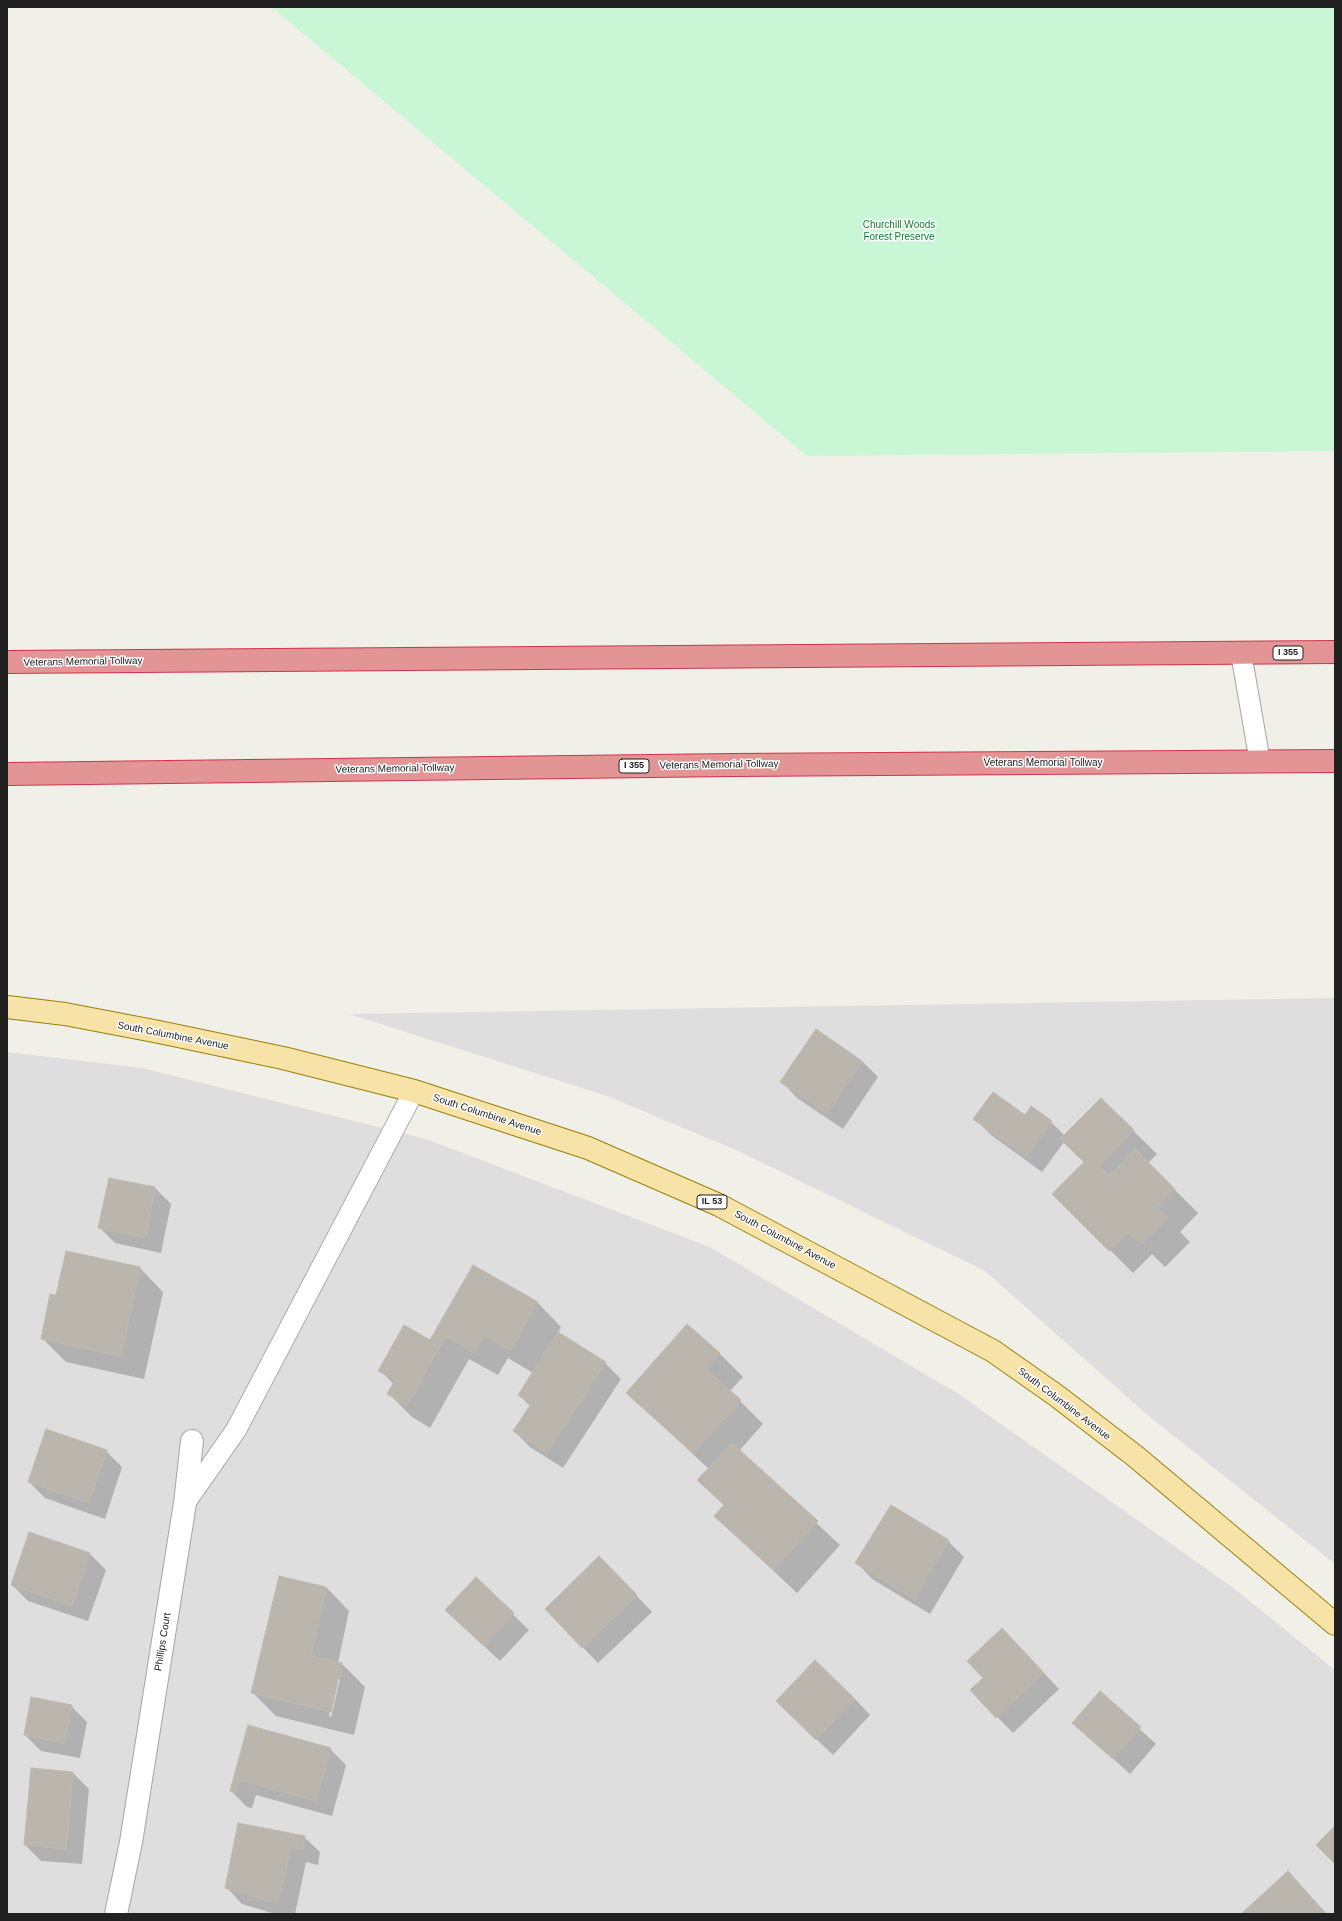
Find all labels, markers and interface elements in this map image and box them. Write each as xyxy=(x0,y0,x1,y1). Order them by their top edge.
park label: Churchill Woods Forest Preserve xyxy=(863,219,935,242)
road number: I 355 xyxy=(1273,646,1303,660)
street label: Veterans Memorial Tollway xyxy=(23,655,143,669)
street label: Veterans Memorial Tollway xyxy=(984,757,1102,769)
street label: Veterans Memorial Tollway xyxy=(659,758,779,772)
road number: I 355 xyxy=(619,759,649,773)
street label: Veterans Memorial Tollway xyxy=(335,762,455,776)
street label: South Columbine Avenue xyxy=(116,1019,230,1053)
street label: South Columbine Avenue xyxy=(431,1092,543,1138)
road number: IL 53 xyxy=(697,1195,727,1209)
street label: South Columbine Avenue xyxy=(732,1208,838,1272)
street label: South Columbine Avenue xyxy=(1015,1365,1113,1443)
street label: Phillips Court xyxy=(152,1612,174,1672)

